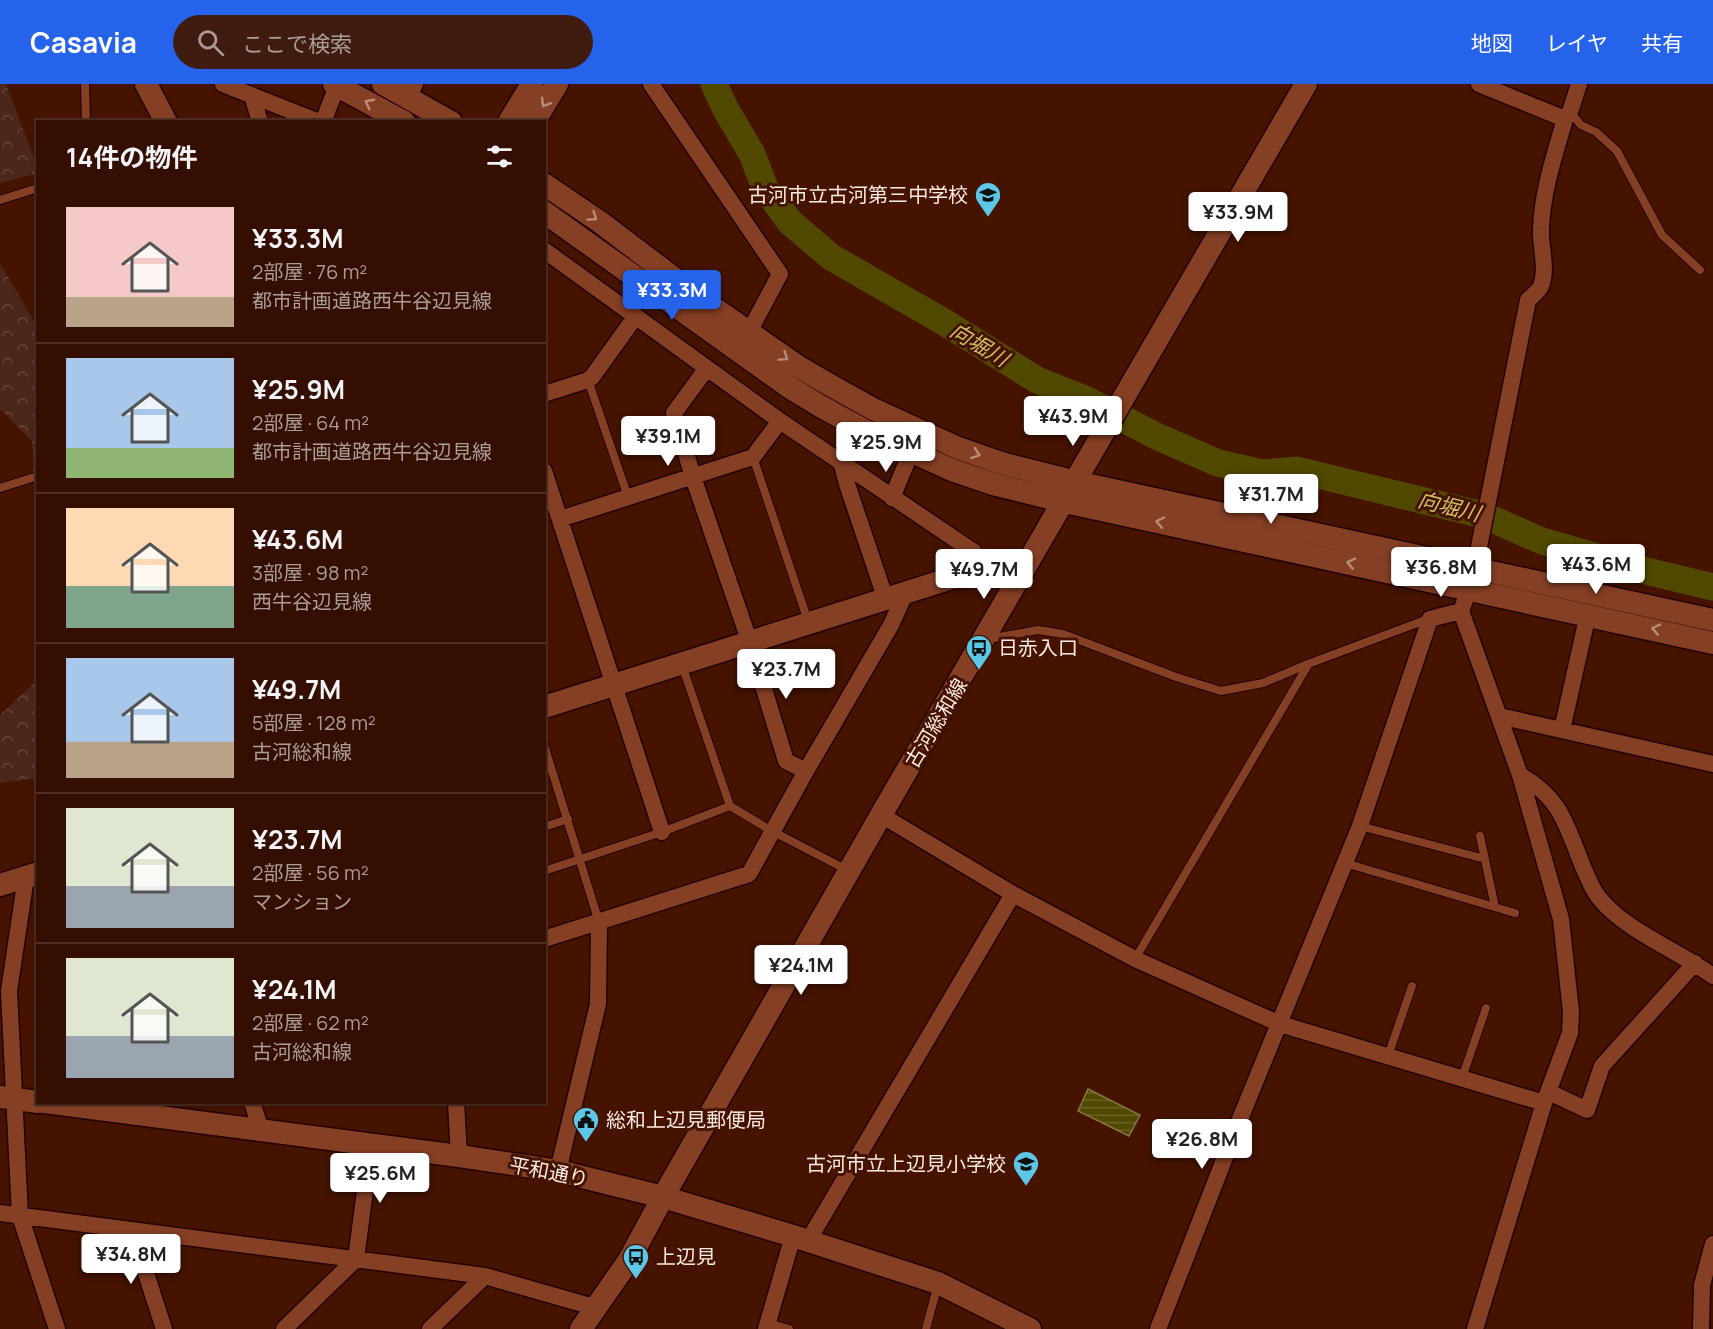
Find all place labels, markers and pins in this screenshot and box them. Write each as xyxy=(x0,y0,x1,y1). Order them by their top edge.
school or university icon: 古河市立古河第三中学校 xyxy=(973,180,1003,218)
place label: 古河市立古河第三中学校 xyxy=(748,181,968,208)
pin: ¥33.9M xyxy=(1189,192,1287,243)
pin: ¥33.3M xyxy=(623,270,721,321)
pin: ¥43.9M xyxy=(1024,396,1122,447)
pin: ¥39.1M xyxy=(619,416,717,467)
pin: ¥25.9M xyxy=(837,422,935,473)
pin: ¥31.7M xyxy=(1222,474,1320,525)
pin: ¥43.6M xyxy=(1547,544,1645,595)
pin: ¥36.8M xyxy=(1392,547,1490,598)
pin: ¥49.7M xyxy=(935,549,1033,600)
bus stop icon: 日赤入口 xyxy=(964,633,994,671)
place label: 日赤入口 xyxy=(998,634,1078,661)
pin: ¥23.7M xyxy=(737,649,835,700)
pin: ¥24.1M xyxy=(752,945,850,996)
public building icon: 総和上辺見郵便局 xyxy=(571,1105,601,1143)
place label: 総和上辺見郵便局 xyxy=(606,1106,766,1133)
pin: ¥26.8M xyxy=(1153,1119,1251,1170)
school or university icon: 古河市立上辺見小学校 xyxy=(1011,1149,1041,1187)
place label: 古河市立上辺見小学校 xyxy=(806,1150,1006,1177)
pin: ¥25.6M xyxy=(331,1153,429,1204)
pin: ¥34.8M xyxy=(82,1234,180,1285)
bus stop icon: 上辺見 xyxy=(621,1242,651,1280)
place label: 上辺見 xyxy=(656,1243,716,1270)

